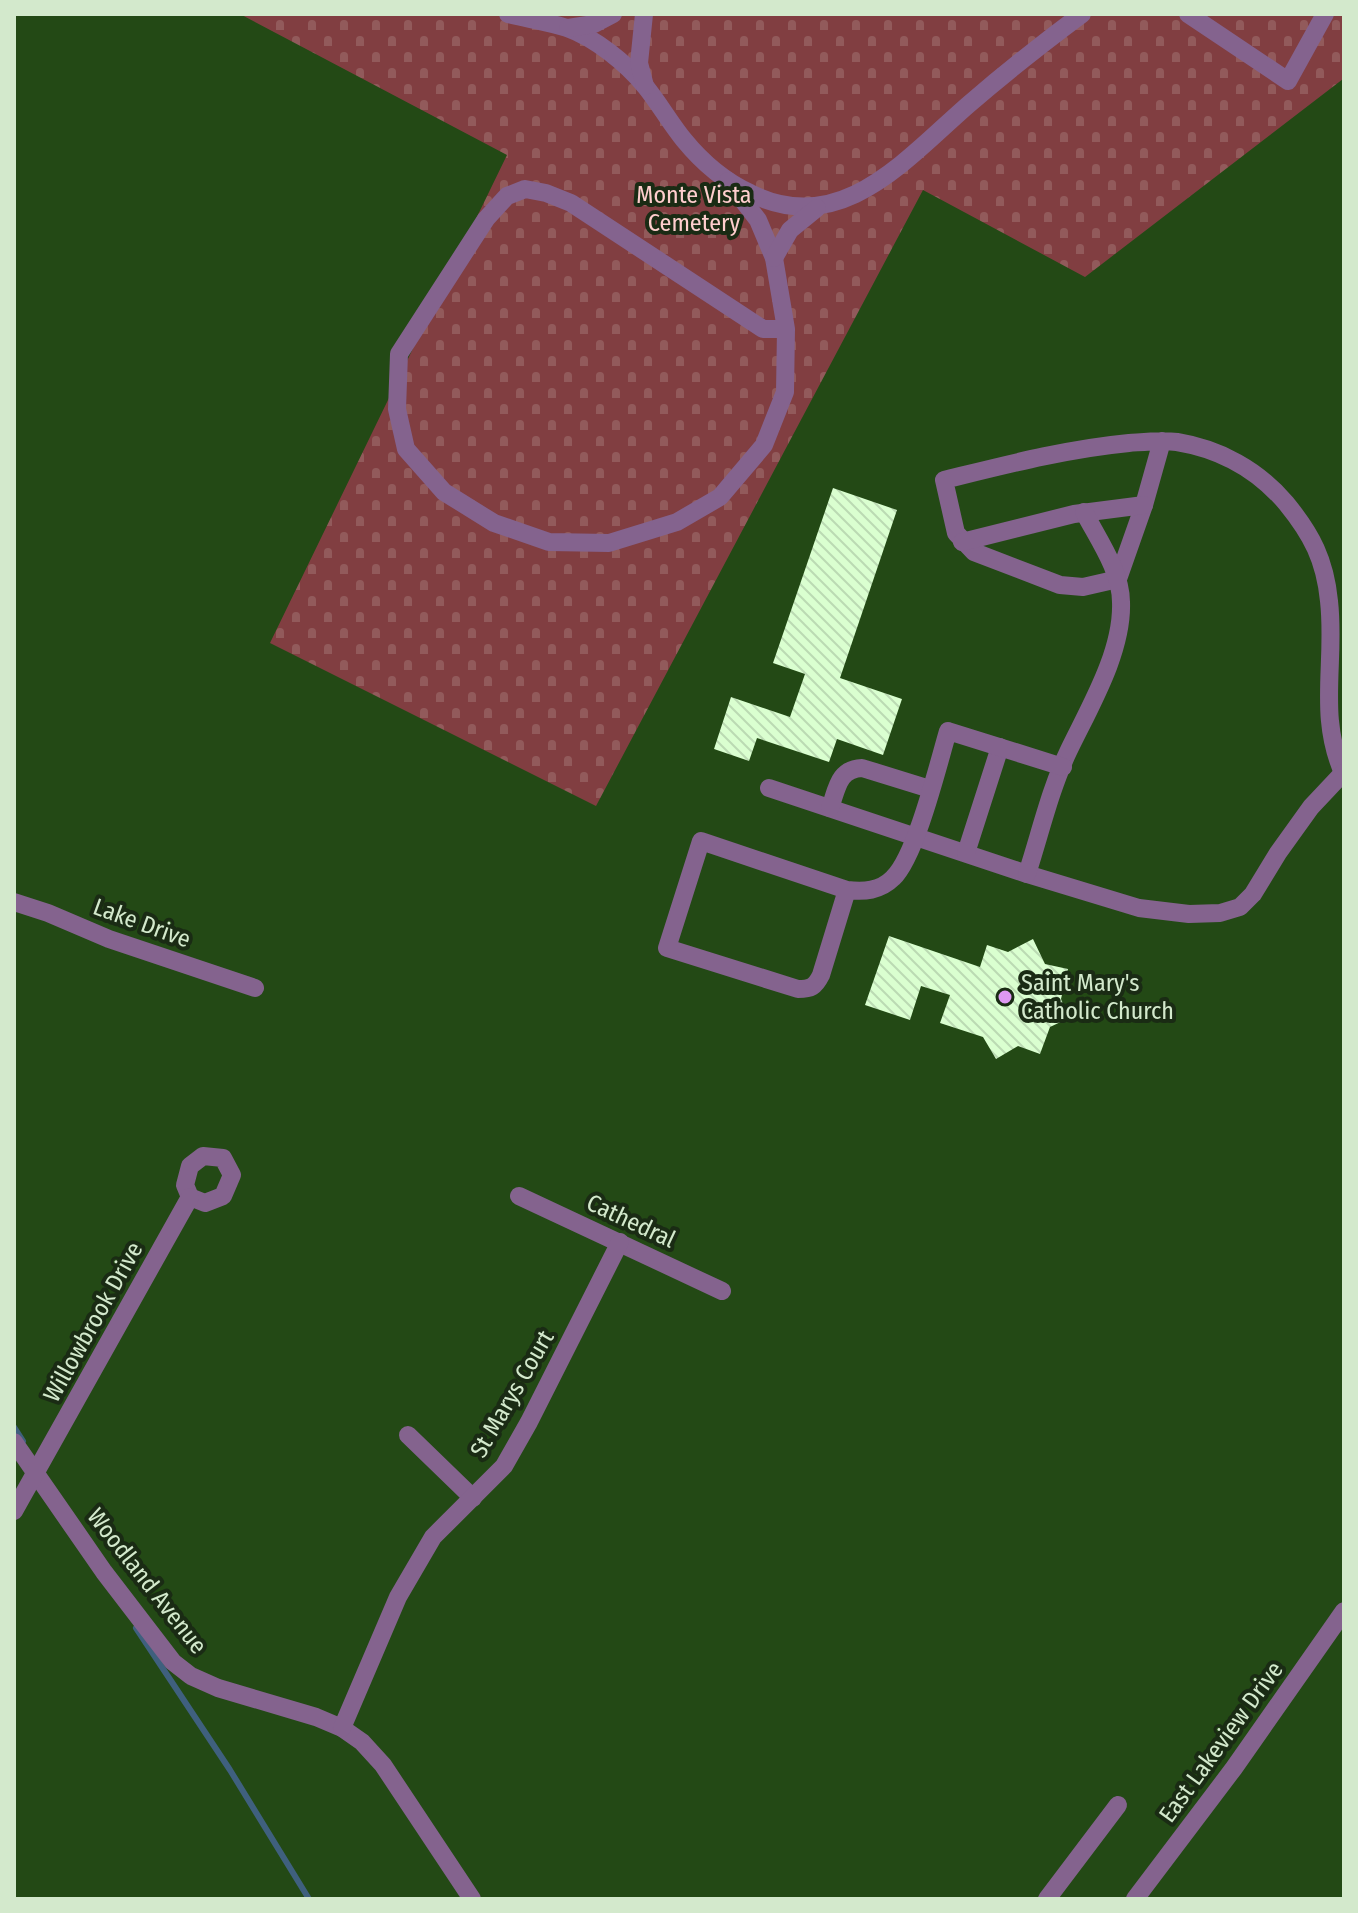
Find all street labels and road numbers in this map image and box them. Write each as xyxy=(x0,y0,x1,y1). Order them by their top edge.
street label: Lake Drive xyxy=(90,892,194,954)
street label: Cathedral xyxy=(582,1188,680,1254)
street label: Willowbrook Drive xyxy=(38,1237,148,1407)
street label: St Marys Court xyxy=(464,1325,560,1463)
street label: Woodland Avenue xyxy=(81,1503,213,1659)
street label: East Lakeview Drive xyxy=(1153,1656,1289,1828)

